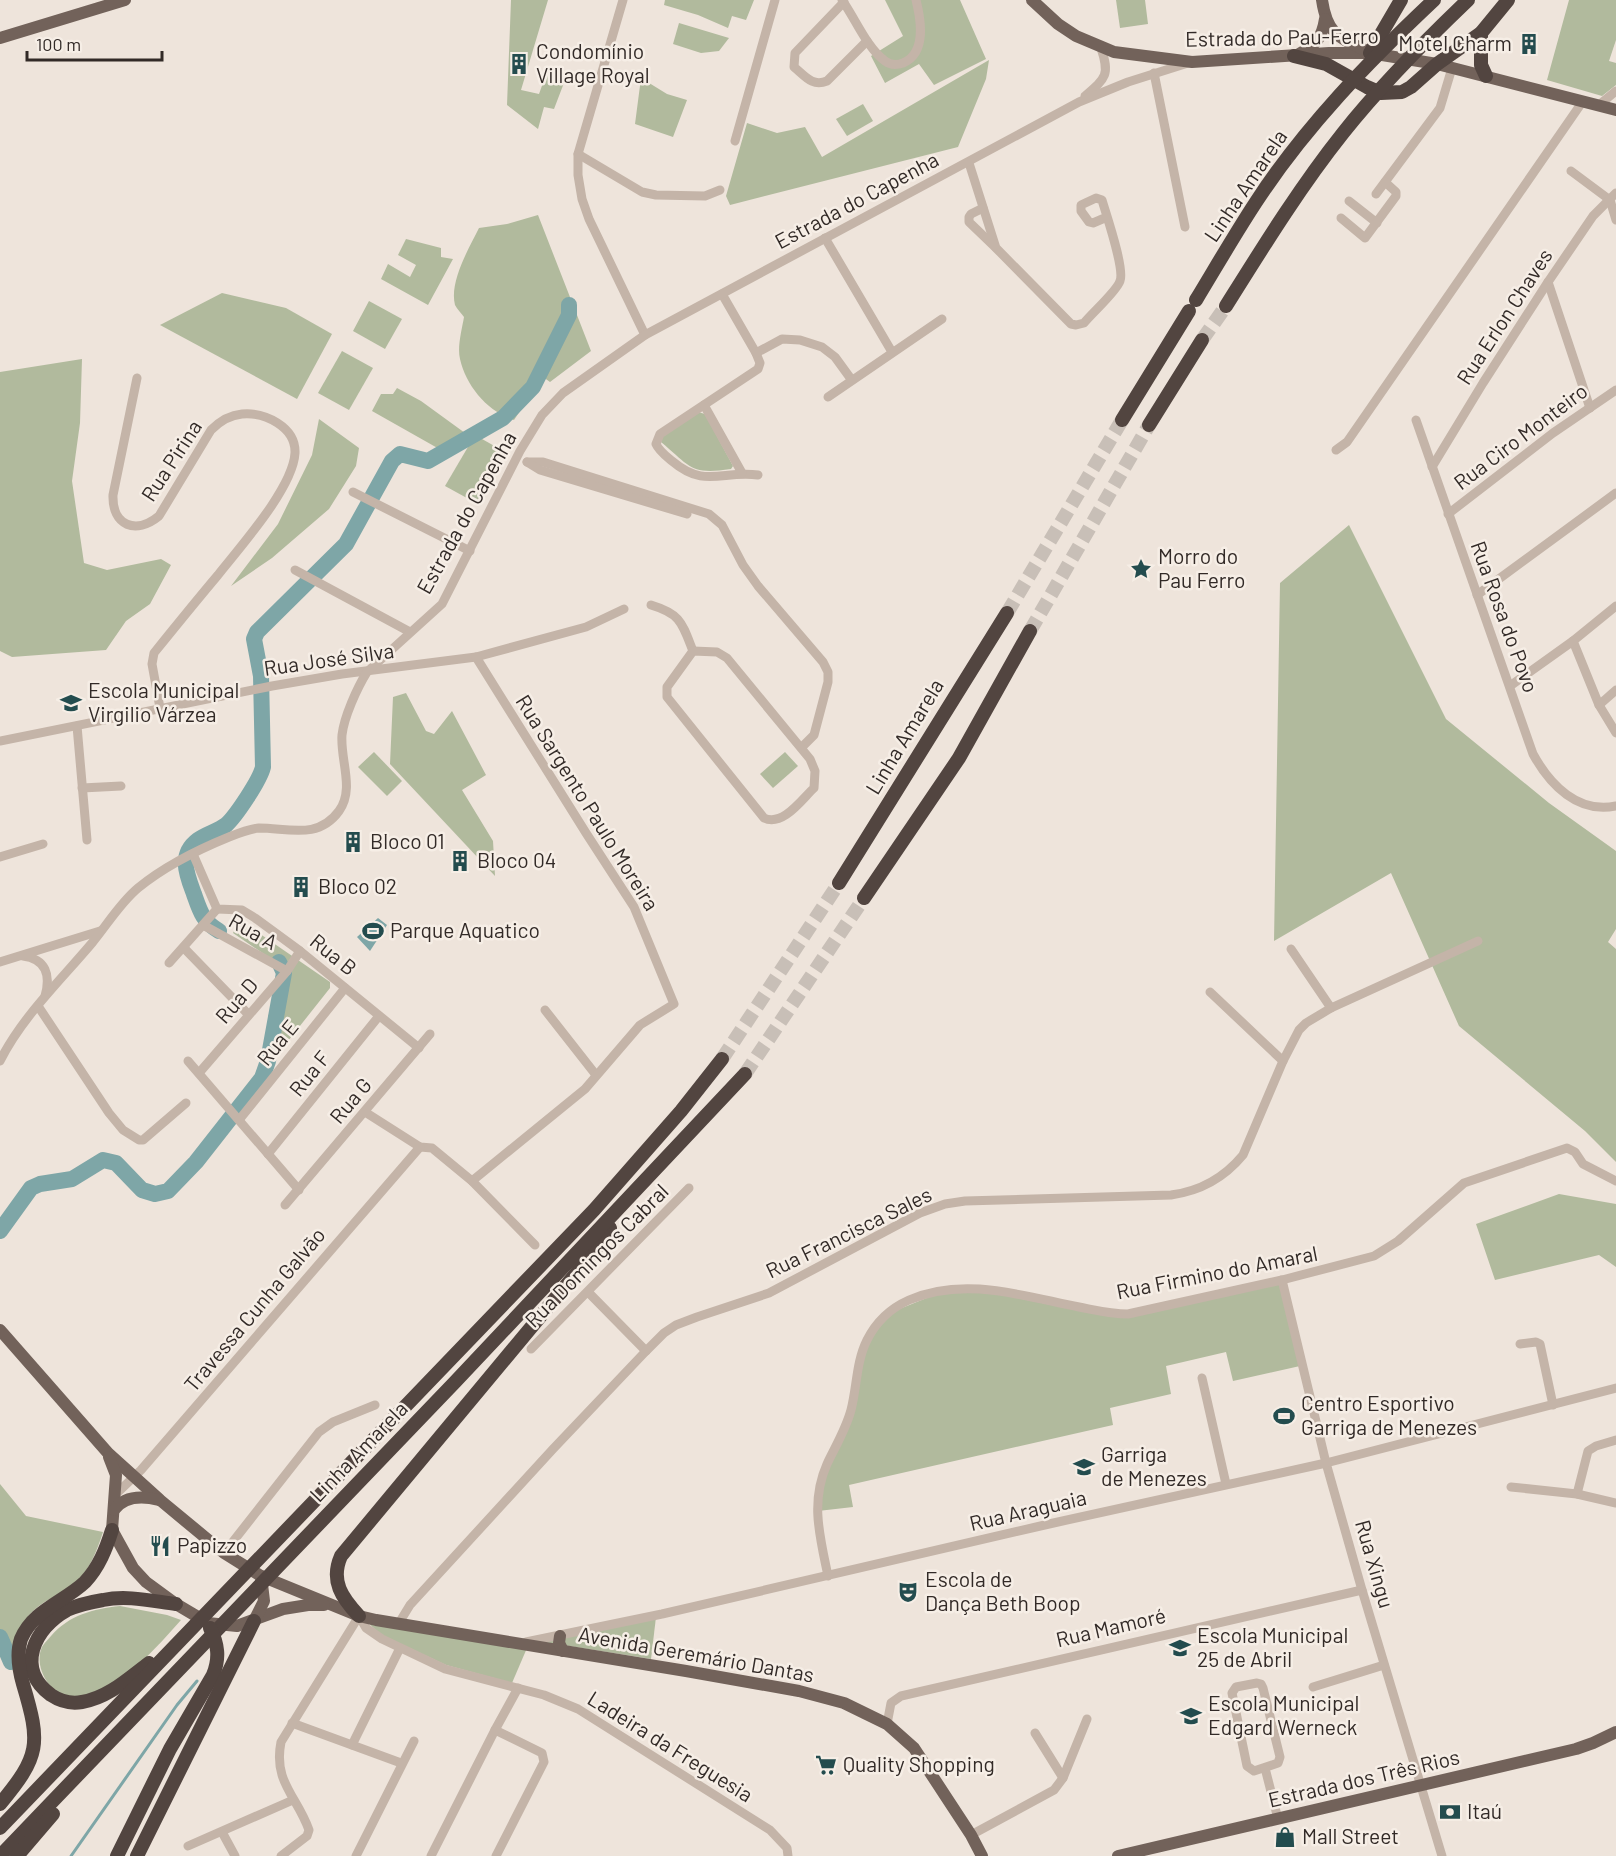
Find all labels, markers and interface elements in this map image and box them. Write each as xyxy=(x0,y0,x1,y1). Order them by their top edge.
street label: Estrada do Pau-Ferro xyxy=(1185,22,1379,51)
scale bar xyxy=(27,24,162,62)
place label: Motel Charm xyxy=(1398,30,1512,55)
building icon: Motel Charm xyxy=(1517,32,1541,56)
text: 100 m xyxy=(36,33,81,55)
place label: Condomínio Village Royal xyxy=(536,38,650,87)
building icon: Condomínio Village Royal xyxy=(507,52,531,76)
street label: Linha Amarela xyxy=(1198,124,1291,246)
street label: Estrada do Capenha xyxy=(770,146,942,253)
street label: Rua Erlon Chaves xyxy=(1451,244,1557,389)
street label: Rua Ciro Monteiro xyxy=(1448,377,1592,494)
street label: Rua Pirina xyxy=(135,415,206,506)
street label: Estrada do Capenha xyxy=(411,427,521,598)
street label: Rua Rosa do Povo xyxy=(1466,537,1544,696)
place label: Morro do Pau Ferro xyxy=(1158,543,1245,592)
place icon: Morro do Pau Ferro xyxy=(1129,557,1153,581)
street label: Rua José Silva xyxy=(262,637,395,680)
street label: Linha Amarela xyxy=(860,674,948,798)
place label: Escola Municipal Virgilio Várzea xyxy=(88,677,239,726)
street label: Rua Sargento Paulo Moreira xyxy=(511,690,665,915)
school or university icon: Escola Municipal Virgilio Várzea xyxy=(59,691,83,715)
place label: Bloco 01 xyxy=(370,828,445,853)
building icon: Bloco 01 xyxy=(341,830,365,854)
place label: Bloco 04 xyxy=(477,847,556,872)
building icon: Bloco 04 xyxy=(448,849,472,873)
place label: Bloco 02 xyxy=(318,873,397,898)
building icon: Bloco 02 xyxy=(289,875,313,899)
street label: Rua A xyxy=(225,907,283,954)
place label: Parque Aquatico xyxy=(390,917,540,942)
sports icon: Parque Aquatico xyxy=(361,919,385,943)
street label: Rua B xyxy=(306,928,362,980)
street label: Rua D xyxy=(209,972,262,1028)
street label: Rua E xyxy=(251,1014,303,1070)
street label: Rua F xyxy=(283,1045,335,1101)
street label: Rua G xyxy=(324,1072,376,1128)
street label: Rua Domingos Cabral xyxy=(519,1178,673,1332)
street label: Rua Francisca Sales xyxy=(761,1181,935,1283)
street label: Travessa Cunha Galvão xyxy=(178,1222,330,1396)
street label: Rua Firmino do Amaral xyxy=(1114,1240,1320,1303)
place label: Centro Esportivo Garriga de Menezes xyxy=(1301,1390,1477,1439)
street label: Linha Amarela xyxy=(304,1396,412,1506)
sports icon: Centro Esportivo Garriga de Menezes xyxy=(1272,1404,1296,1428)
place label: Garriga de Menezes xyxy=(1101,1441,1207,1490)
school or university icon: Garriga de Menezes xyxy=(1072,1455,1096,1479)
street label: Rua Araguaia xyxy=(967,1484,1089,1535)
street label: Rua Xingu xyxy=(1351,1517,1400,1611)
place label: Papizzo xyxy=(177,1532,247,1557)
restaurant icon: Papizzo xyxy=(148,1534,172,1558)
place label: Escola de Dança Beth Boop xyxy=(925,1566,1081,1615)
theatre icon: Escola de Dança Beth Boop xyxy=(896,1580,920,1604)
street label: Rua Mamoré xyxy=(1053,1602,1168,1651)
street label: Avenida Geremário Dantas xyxy=(576,1620,816,1687)
place label: Escola Municipal 25 de Abril xyxy=(1197,1622,1348,1671)
school or university icon: Escola Municipal 25 de Abril xyxy=(1168,1636,1192,1660)
street label: Ladeira da Freguesia xyxy=(584,1685,758,1807)
place label: Escola Municipal Edgard Werneck xyxy=(1208,1690,1359,1739)
school or university icon: Escola Municipal Edgard Werneck xyxy=(1179,1704,1203,1728)
street label: Estrada dos Três Rios xyxy=(1265,1743,1462,1812)
place label: Quality Shopping xyxy=(843,1751,995,1776)
supermarket icon: Quality Shopping xyxy=(814,1753,838,1777)
place label: Itaú xyxy=(1467,1798,1502,1823)
bank icon: Itaú xyxy=(1438,1800,1462,1824)
place label: Mall Street xyxy=(1302,1823,1399,1848)
shop icon: Mall Street xyxy=(1273,1825,1297,1849)

